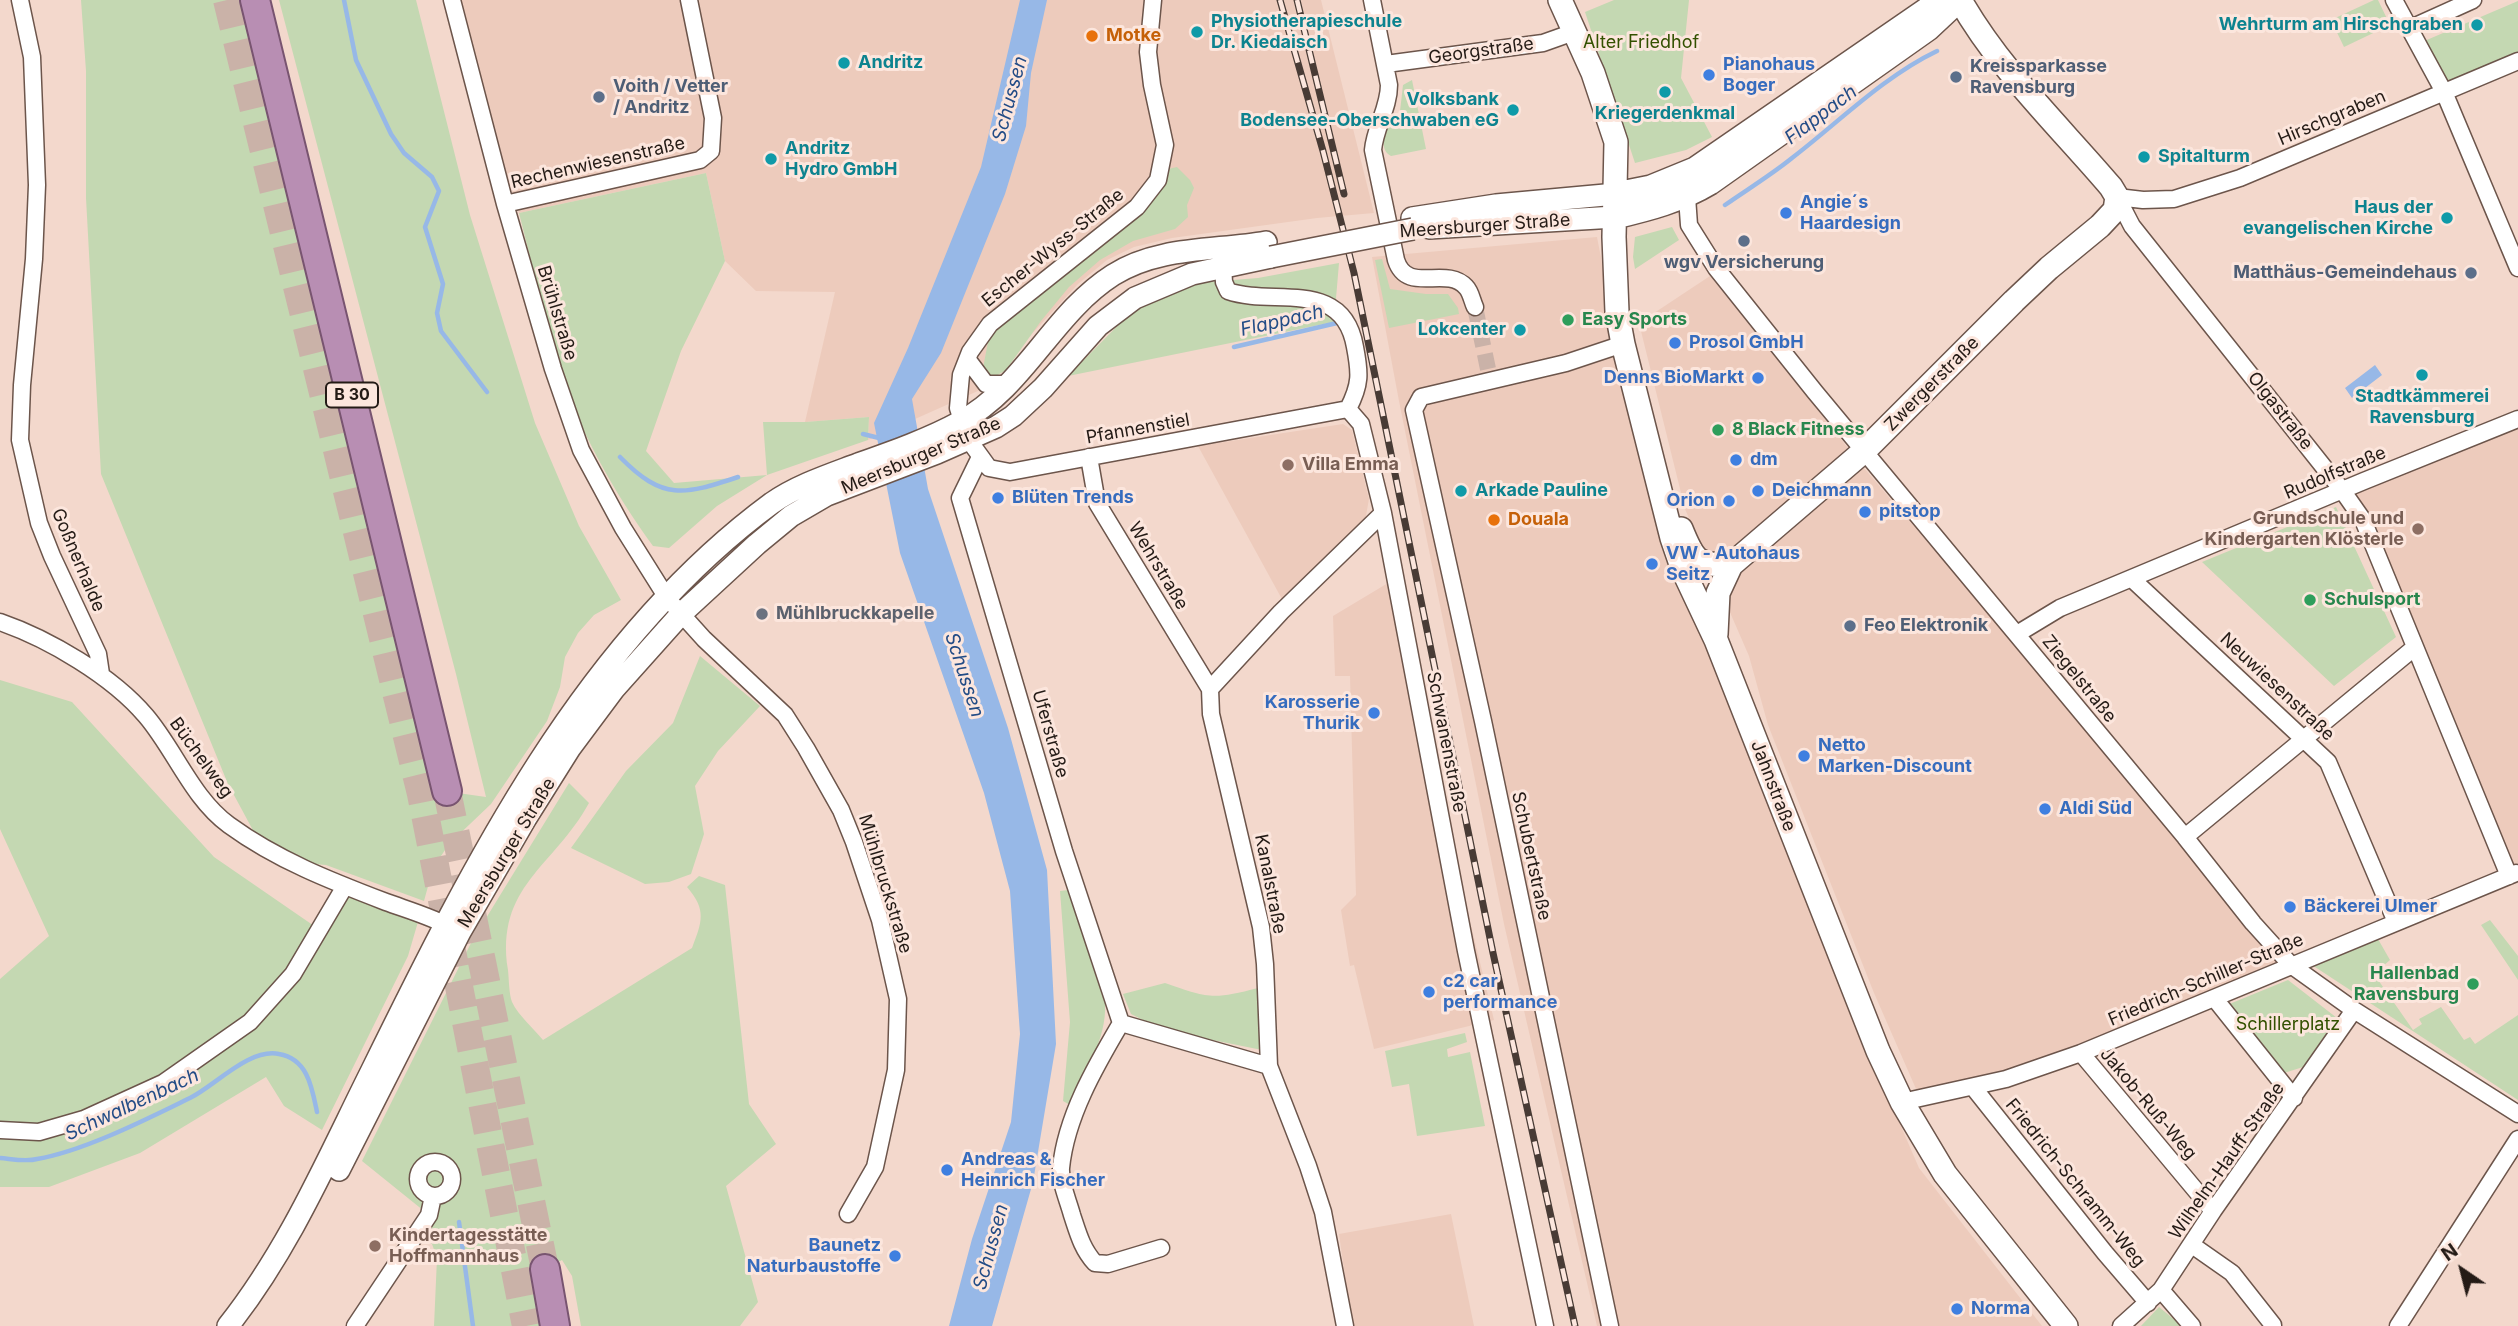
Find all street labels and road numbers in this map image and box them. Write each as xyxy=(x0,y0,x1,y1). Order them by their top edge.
street label: Georgstraße xyxy=(1427,33,1535,69)
street label: Hirschgraben xyxy=(2275,86,2389,150)
street label: Rechenwiesenstraße xyxy=(509,132,687,194)
street label: Escher-Wyss-Straße xyxy=(978,184,1128,312)
street label: Meersburger Straße xyxy=(1399,209,1571,243)
street label: Brühlstraße xyxy=(532,263,582,363)
street label: Zwergerstraße xyxy=(1880,332,1984,436)
street label: Olgastraße xyxy=(2243,368,2317,454)
road number: B 30 xyxy=(326,382,378,408)
street label: Pfannenstiel xyxy=(1084,409,1192,449)
street label: Meersburger Straße xyxy=(838,413,1004,499)
street label: Rudolfstraße xyxy=(2281,442,2389,504)
street label: Goßnerhalde xyxy=(47,505,109,615)
street label: Wehrstraße xyxy=(1123,518,1193,614)
street label: Neuwiesenstraße xyxy=(2215,628,2339,746)
street label: Ziegelstraße xyxy=(2037,631,2121,727)
street label: Schwanenstraße xyxy=(1422,670,1470,814)
street label: Uferstraße xyxy=(1027,687,1073,781)
street label: Büchelweg xyxy=(165,714,237,802)
street label: Jahnstraße xyxy=(1746,738,1800,834)
street label: Meersburger Straße xyxy=(454,774,560,932)
street label: Schubertstraße xyxy=(1507,790,1555,922)
street label: Mühlbruckstraße xyxy=(854,812,916,956)
street label: Kanalstraße xyxy=(1250,832,1290,936)
street label: Friedrich-Schiller-Straße xyxy=(2105,929,2307,1031)
street label: Jakob-Ruß-Weg xyxy=(2095,1044,2201,1164)
street label: Wilhelm-Hauff-Straße xyxy=(2165,1078,2289,1244)
street label: Friedrich-Schramm-Weg xyxy=(2000,1094,2150,1272)

